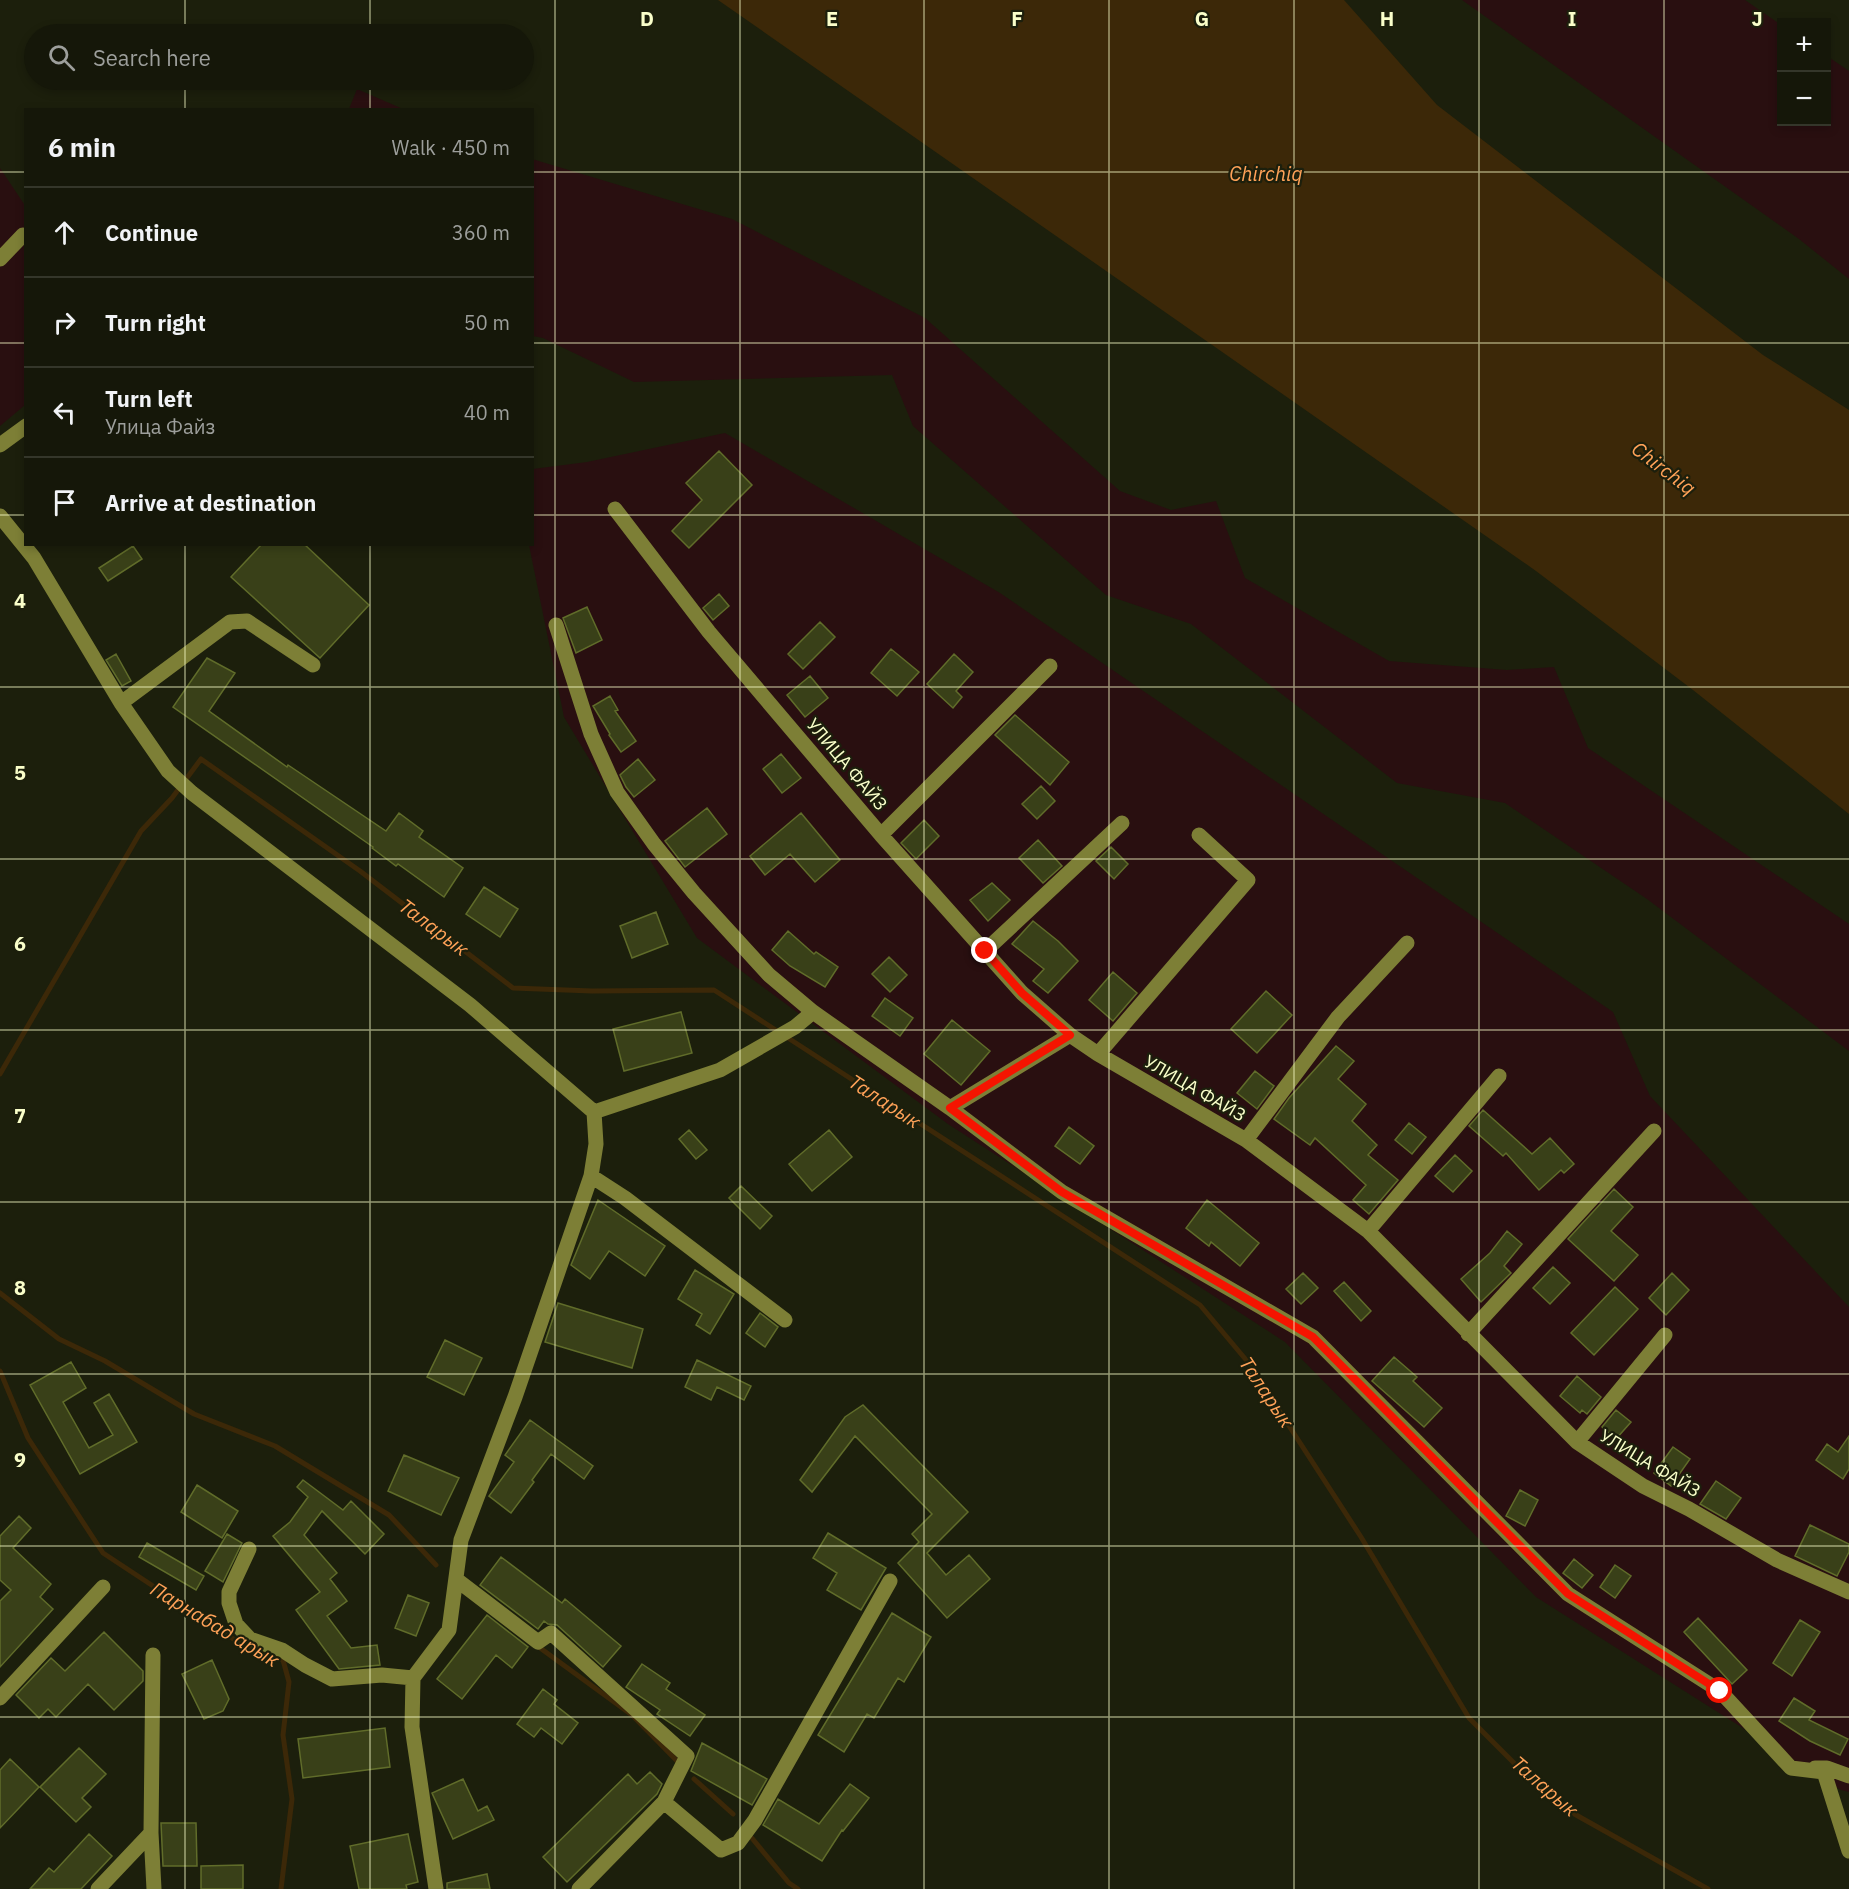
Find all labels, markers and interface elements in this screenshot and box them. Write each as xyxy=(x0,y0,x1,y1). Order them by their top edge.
text: D xyxy=(640,5,654,32)
text: E xyxy=(826,5,838,32)
text: F xyxy=(1011,5,1023,32)
text: G xyxy=(1195,5,1209,32)
text: H xyxy=(1380,5,1394,32)
text: I xyxy=(1568,5,1576,32)
text: J xyxy=(1751,5,1763,32)
map controls xyxy=(1777,18,1831,126)
button: + xyxy=(1777,18,1831,72)
search box xyxy=(24,24,534,90)
icon: search xyxy=(45,41,78,74)
text: Search here xyxy=(93,43,211,72)
button: − xyxy=(1777,72,1831,126)
text: 6 min xyxy=(48,130,116,164)
text: Walk · 450 m xyxy=(392,134,510,161)
water label: Chirchiq xyxy=(1229,160,1303,187)
icon: ahead xyxy=(48,216,81,249)
text: Continue xyxy=(105,218,198,247)
text: 360 m xyxy=(452,219,510,246)
icon: right xyxy=(48,306,81,339)
text: Turn right xyxy=(105,308,206,337)
text: 50 m xyxy=(464,309,510,336)
text: Turn left xyxy=(105,384,193,413)
icon: left xyxy=(48,396,81,429)
text: 40 m xyxy=(464,399,510,426)
text: Улица Файз xyxy=(105,413,215,440)
water label: Chirchiq xyxy=(1626,435,1702,501)
icon: arrive xyxy=(48,486,81,519)
text: Arrive at destination xyxy=(105,488,316,517)
text: 4 xyxy=(14,587,26,614)
street label: УЛИЦА ФАЙЗ xyxy=(802,713,892,815)
text: 5 xyxy=(14,759,26,786)
water label: Таларык xyxy=(394,892,475,962)
text: 6 xyxy=(14,930,26,957)
route end xyxy=(971,937,997,963)
street label: УЛИЦА ФАЙЗ xyxy=(1140,1050,1250,1126)
water label: Таларык xyxy=(844,1068,926,1134)
text: 7 xyxy=(14,1102,26,1129)
text: 8 xyxy=(14,1274,26,1301)
water label: Таларык xyxy=(1233,1351,1301,1433)
street label: УЛИЦА ФАЙЗ xyxy=(1595,1424,1705,1502)
text: 9 xyxy=(14,1446,26,1473)
water label: Парнабад арык xyxy=(146,1575,285,1673)
route start xyxy=(1706,1677,1732,1703)
water label: Таларык xyxy=(1506,1749,1585,1823)

